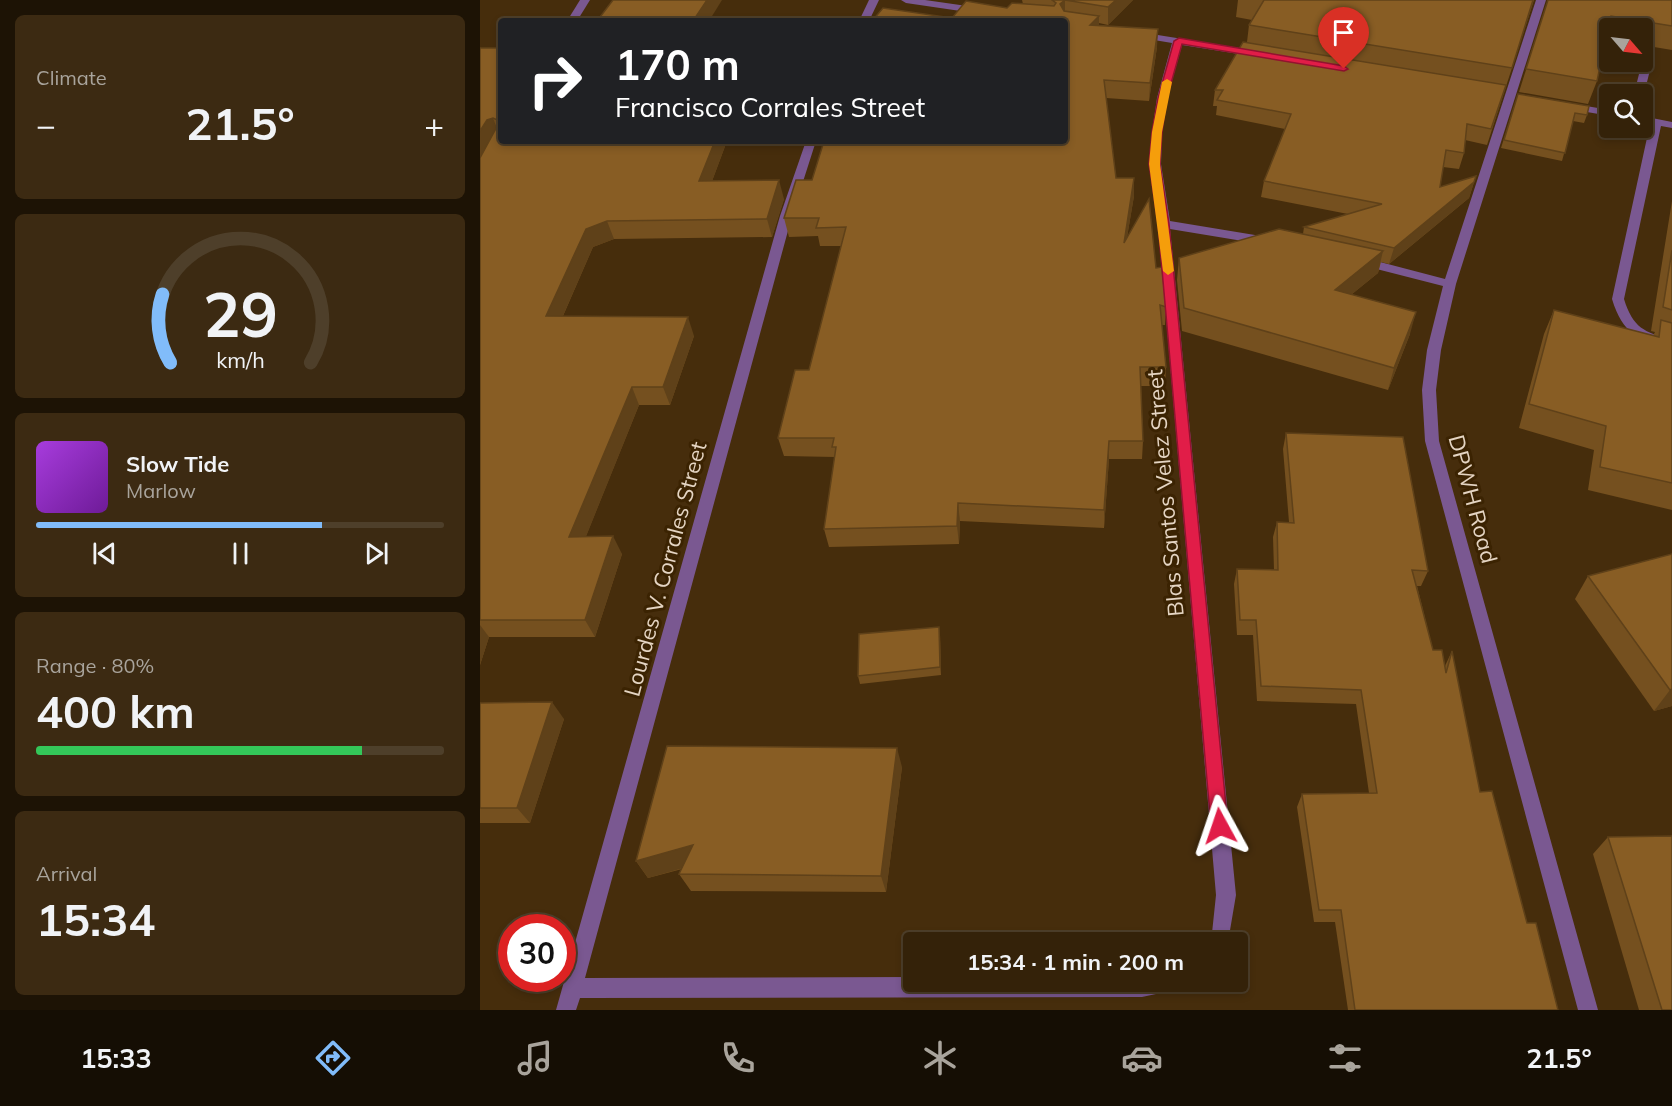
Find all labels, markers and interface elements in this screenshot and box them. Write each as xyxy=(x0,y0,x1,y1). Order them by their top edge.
pin xyxy=(1318,7,1369,69)
icon: arrive xyxy=(1327,16,1360,49)
north arrow xyxy=(1599,18,1653,72)
map controls xyxy=(1599,18,1653,138)
text: 170 m xyxy=(615,38,740,91)
icon: right xyxy=(516,42,594,120)
text: Climate xyxy=(36,65,107,90)
button: search xyxy=(1599,84,1653,138)
text: Francisco Corrales Street xyxy=(615,90,925,124)
text: 21.5° xyxy=(185,95,295,151)
text: − xyxy=(36,104,56,145)
text: + xyxy=(424,104,444,145)
text: 29 xyxy=(203,274,277,353)
text: km/h xyxy=(216,346,264,373)
street label: Blas Santos Velez Street xyxy=(1140,368,1190,618)
street label: DPWH Road xyxy=(1442,432,1504,566)
street label: Lourdes V. Corrales Street xyxy=(618,438,713,699)
text: Slow Tide xyxy=(126,450,229,478)
text: Marlow xyxy=(126,478,196,503)
icon: previous xyxy=(88,537,121,570)
icon: pause xyxy=(224,537,257,570)
icon: next xyxy=(360,537,393,570)
text: Range · 80% xyxy=(36,653,154,678)
text: 400 km xyxy=(36,683,195,739)
position arrow xyxy=(1188,794,1252,858)
text: Arrival xyxy=(36,861,97,886)
text: 15:34 xyxy=(36,891,155,947)
speed limit sign: 30 xyxy=(498,914,576,992)
text: 15:34 · 1 min · 200 m xyxy=(967,948,1184,976)
icon: directions xyxy=(312,1037,354,1079)
icon: music xyxy=(514,1037,556,1079)
icon: phone xyxy=(717,1037,759,1079)
icon: climate xyxy=(919,1037,961,1079)
icon: car xyxy=(1121,1037,1163,1079)
icon: filters xyxy=(1324,1037,1366,1079)
text: 15:33 xyxy=(80,1041,152,1075)
text: 21.5° xyxy=(1526,1041,1592,1075)

